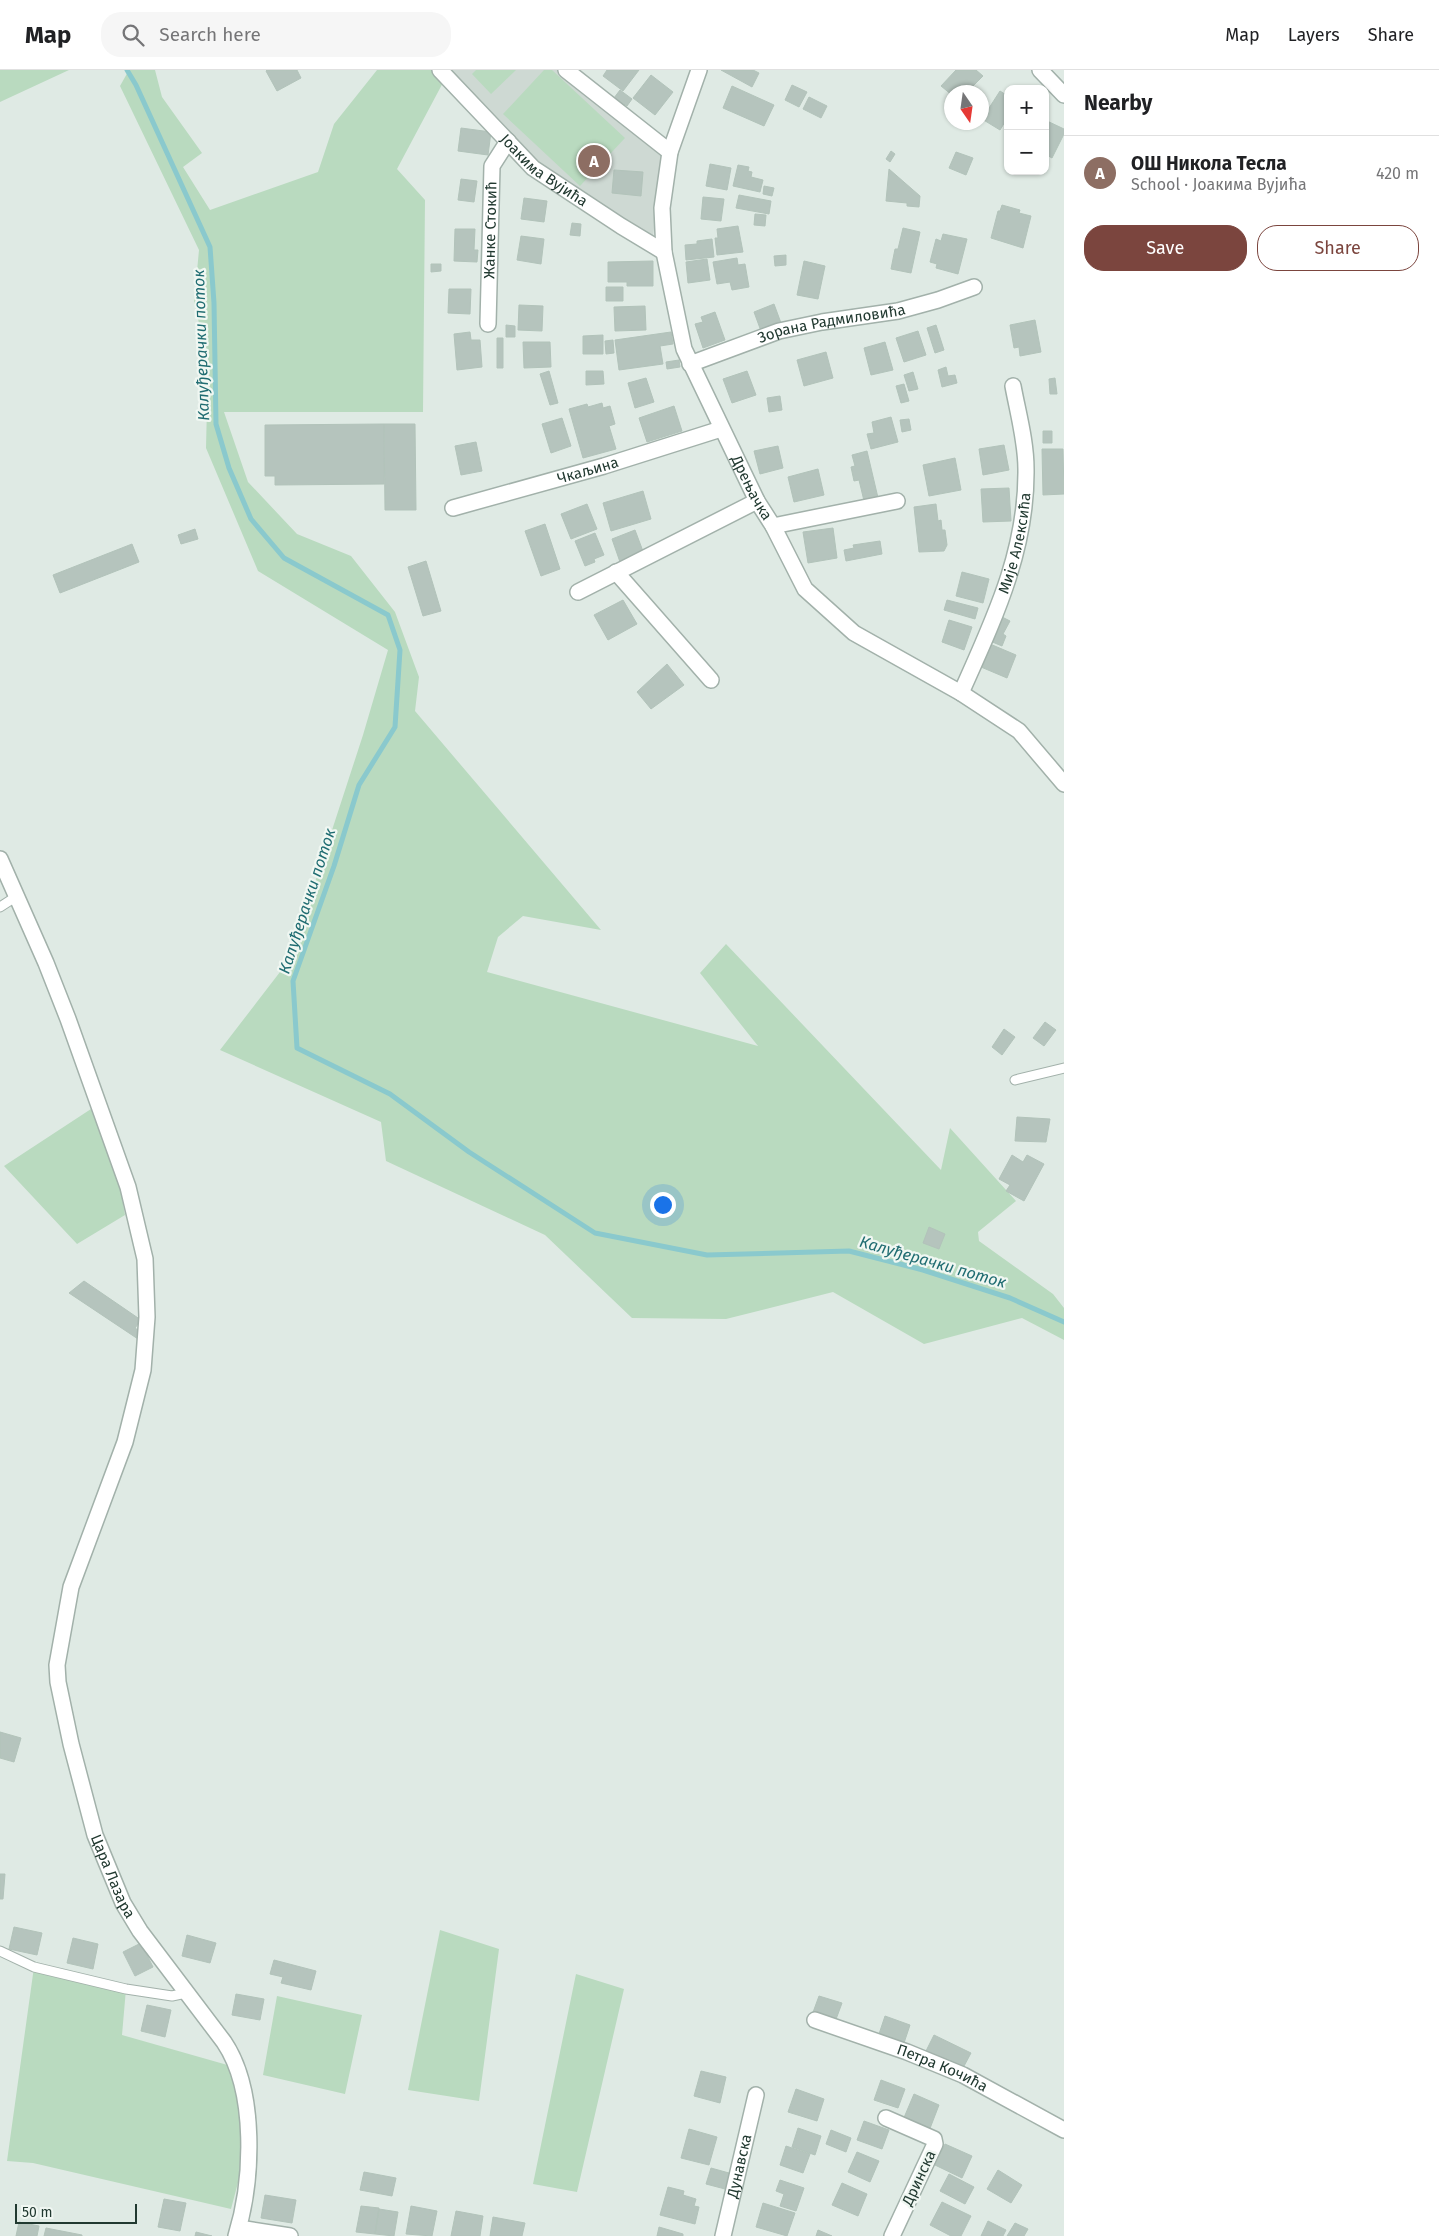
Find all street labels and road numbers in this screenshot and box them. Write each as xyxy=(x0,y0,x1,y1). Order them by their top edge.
street label: Јоакима Вујића xyxy=(496,130,591,210)
street label: Жанке Стокић xyxy=(480,181,501,279)
street label: Зорана Радмиловића xyxy=(755,300,908,347)
street label: Дрењачка xyxy=(727,451,776,524)
street label: Чкаљина xyxy=(555,453,621,488)
street label: Мије Алексића xyxy=(995,492,1034,596)
street label: Цара Лазара xyxy=(87,1832,139,1921)
street label: Петра Кочића xyxy=(894,2040,991,2096)
street label: Дунавска xyxy=(723,2132,756,2201)
street label: Дринска xyxy=(898,2148,940,2209)

